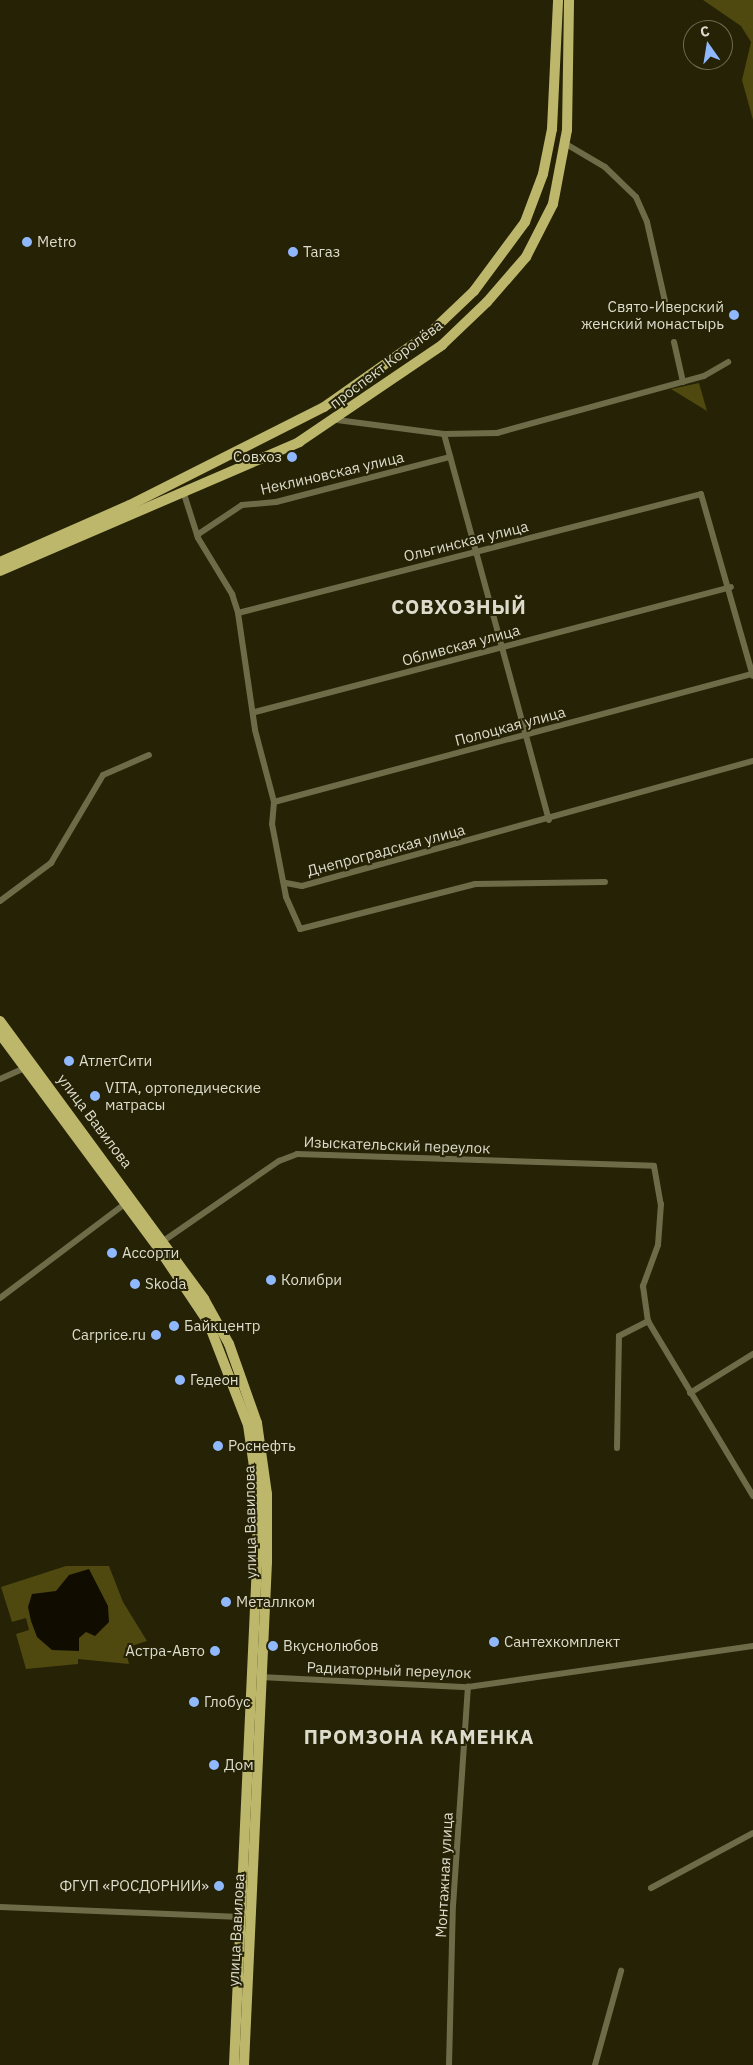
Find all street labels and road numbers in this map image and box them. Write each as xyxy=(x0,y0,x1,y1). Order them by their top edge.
street label: проспект Королёва xyxy=(326,316,446,412)
street label: Неклиновская улица xyxy=(258,448,406,498)
street label: Ольгинская улица xyxy=(402,517,530,565)
street label: Обливская улица xyxy=(400,621,522,669)
street label: Полоцкая улица xyxy=(453,703,567,749)
street label: Днепроградская улица xyxy=(305,820,467,880)
street label: улица Вавилова xyxy=(54,1070,136,1172)
street label: Изыскательский переулок xyxy=(303,1133,491,1157)
street label: улица Вавилова xyxy=(240,1465,260,1579)
street label: Радиаторный переулок xyxy=(306,1658,472,1682)
street label: Монтажная улица xyxy=(432,1812,456,1938)
street label: улица Вавилова xyxy=(224,1873,248,1987)

